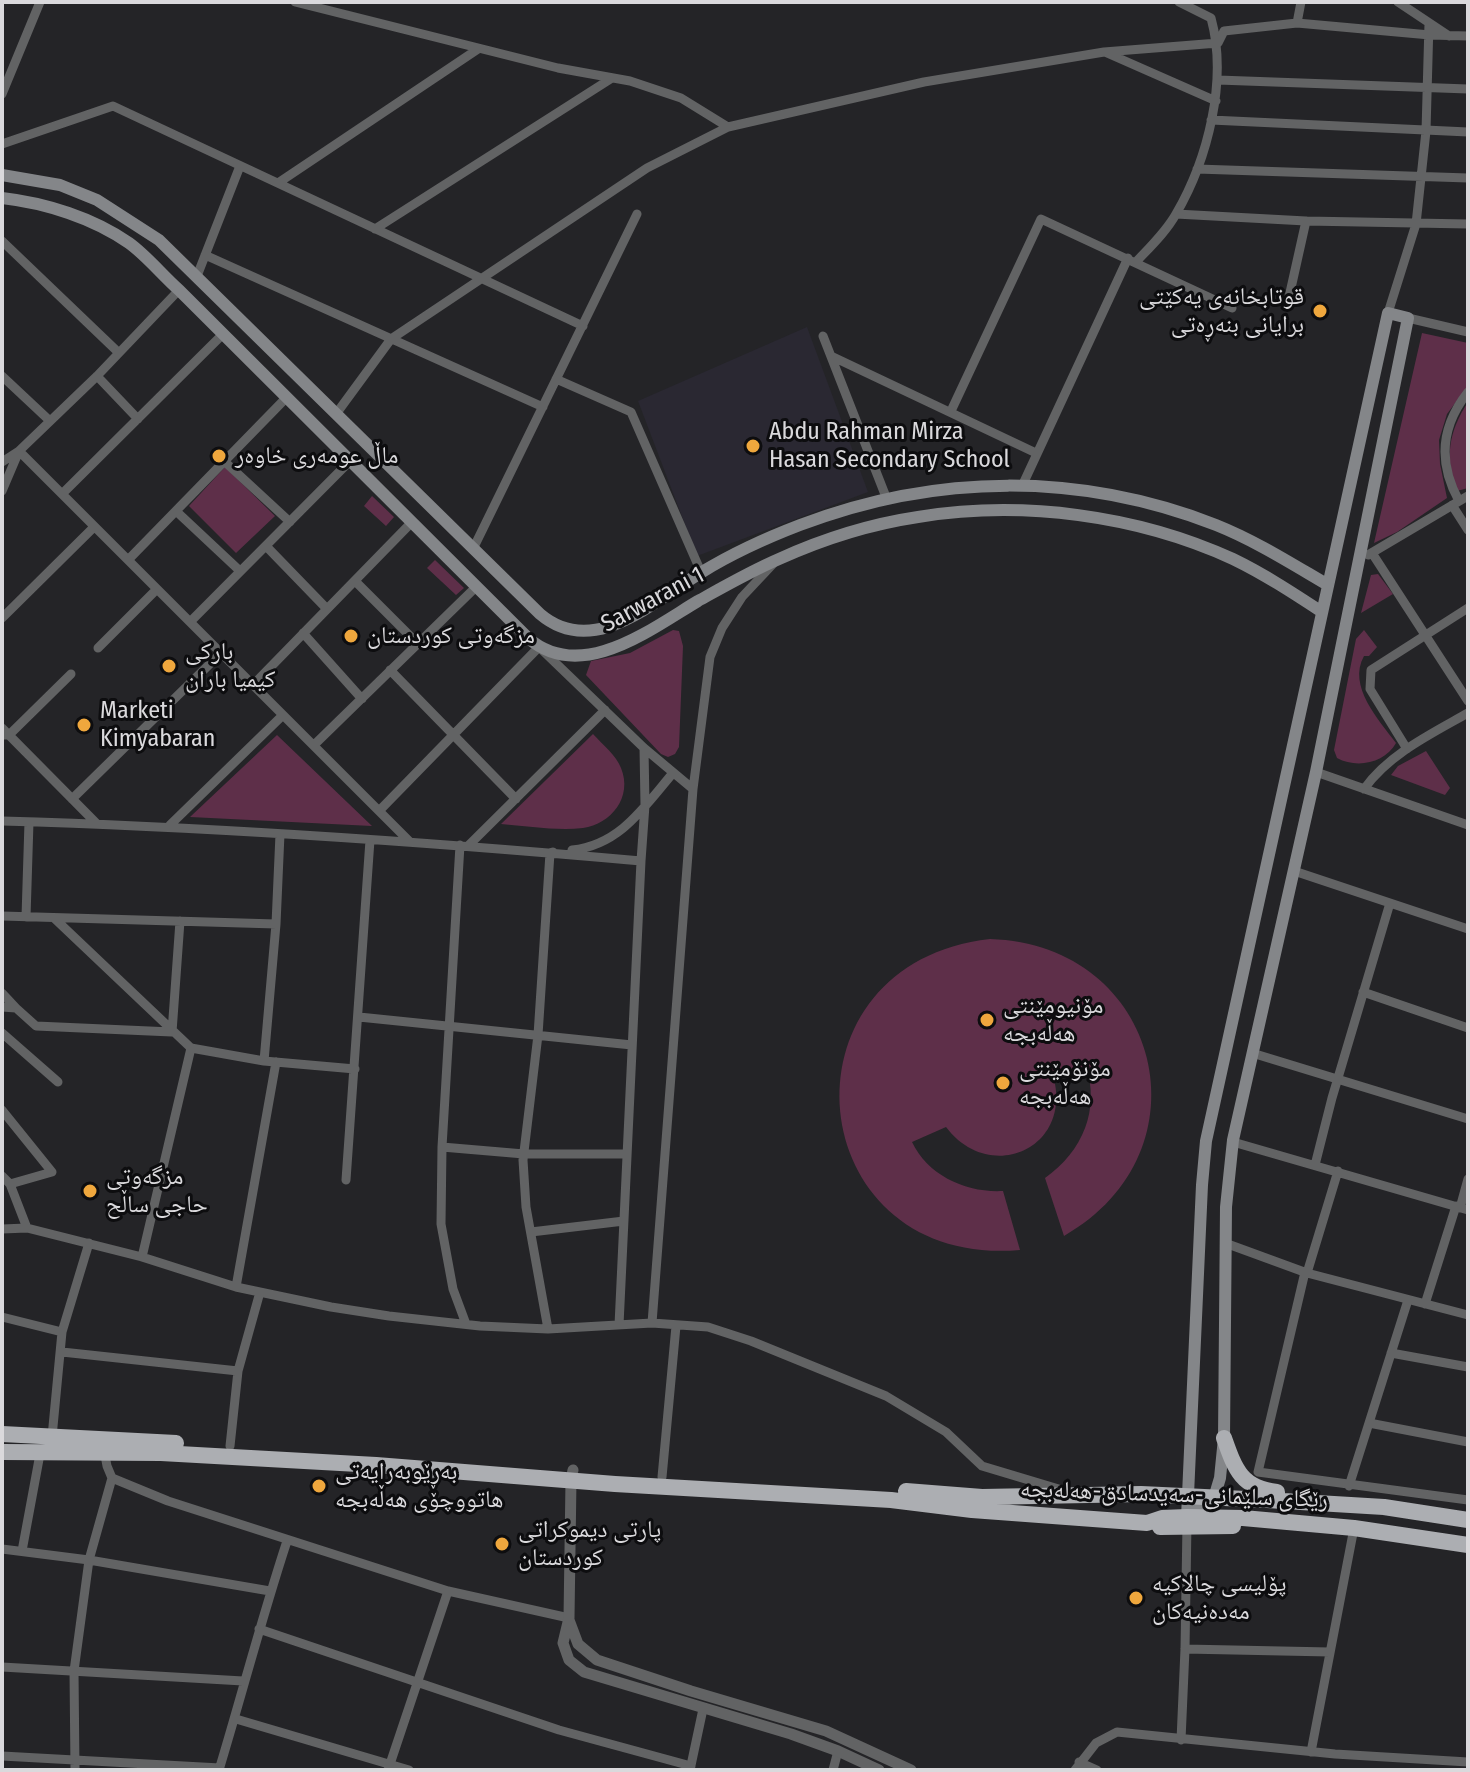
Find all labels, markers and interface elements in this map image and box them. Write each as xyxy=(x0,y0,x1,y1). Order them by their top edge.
place label: قوتابخانەی یەکێتی برایانی بنەڕەتی xyxy=(1139,283,1304,339)
marker: قوتابخانەی یەکێتی برایانی بنەڕەتی xyxy=(1311,302,1329,320)
place label: Abdu Rahman Mirza Hasan Secondary School xyxy=(769,418,1010,474)
marker: Abdu Rahman Mirza Hasan Secondary School xyxy=(744,437,762,455)
place label: ماڵ عومەری خاوەر xyxy=(235,442,398,470)
marker: ماڵ عومەری خاوەر xyxy=(210,447,228,465)
street label: Sarwarani 1 xyxy=(597,561,709,639)
place label: مزگەوتی کوردستان xyxy=(367,622,535,650)
marker: مزگەوتی کوردستان xyxy=(342,627,360,645)
place label: باركى كيميا باران xyxy=(185,638,276,694)
marker: باركى كيميا باران xyxy=(160,657,178,675)
place label: Marketi Kimyabaran xyxy=(100,697,216,753)
marker: Marketi Kimyabaran xyxy=(75,716,93,734)
place label: مۆنیومێنتی هەڵەبجە xyxy=(1003,992,1103,1048)
marker: مۆنیومێنتی هەڵەبجە xyxy=(978,1011,996,1029)
place label: مۆنۆمێنتی هەڵەبجە xyxy=(1019,1055,1111,1111)
marker: مۆنۆمێنتی هەڵەبجە xyxy=(994,1074,1012,1092)
place label: مزگەوتی حاجی ساڵح xyxy=(106,1163,208,1219)
marker: مزگەوتی حاجی ساڵح xyxy=(81,1182,99,1200)
place label: بەڕێوبەرایەتی هاتووچۆی هەڵەبجە xyxy=(335,1458,503,1514)
street label: رێگای سلێمانی-سەیدسادق-هەلەبجە xyxy=(1020,1475,1328,1515)
marker: بەڕێوبەرایەتی هاتووچۆی هەڵەبجە xyxy=(310,1477,328,1495)
place label: پارتی دیموکراتی کوردستان xyxy=(518,1516,661,1572)
marker: پارتی دیموکراتی کوردستان xyxy=(493,1535,511,1553)
place label: پۆلیسی چالاکیە مەدەنیەکان xyxy=(1152,1570,1286,1626)
marker: پۆلیسی چالاکیە مەدەنیەکان xyxy=(1127,1589,1145,1607)

